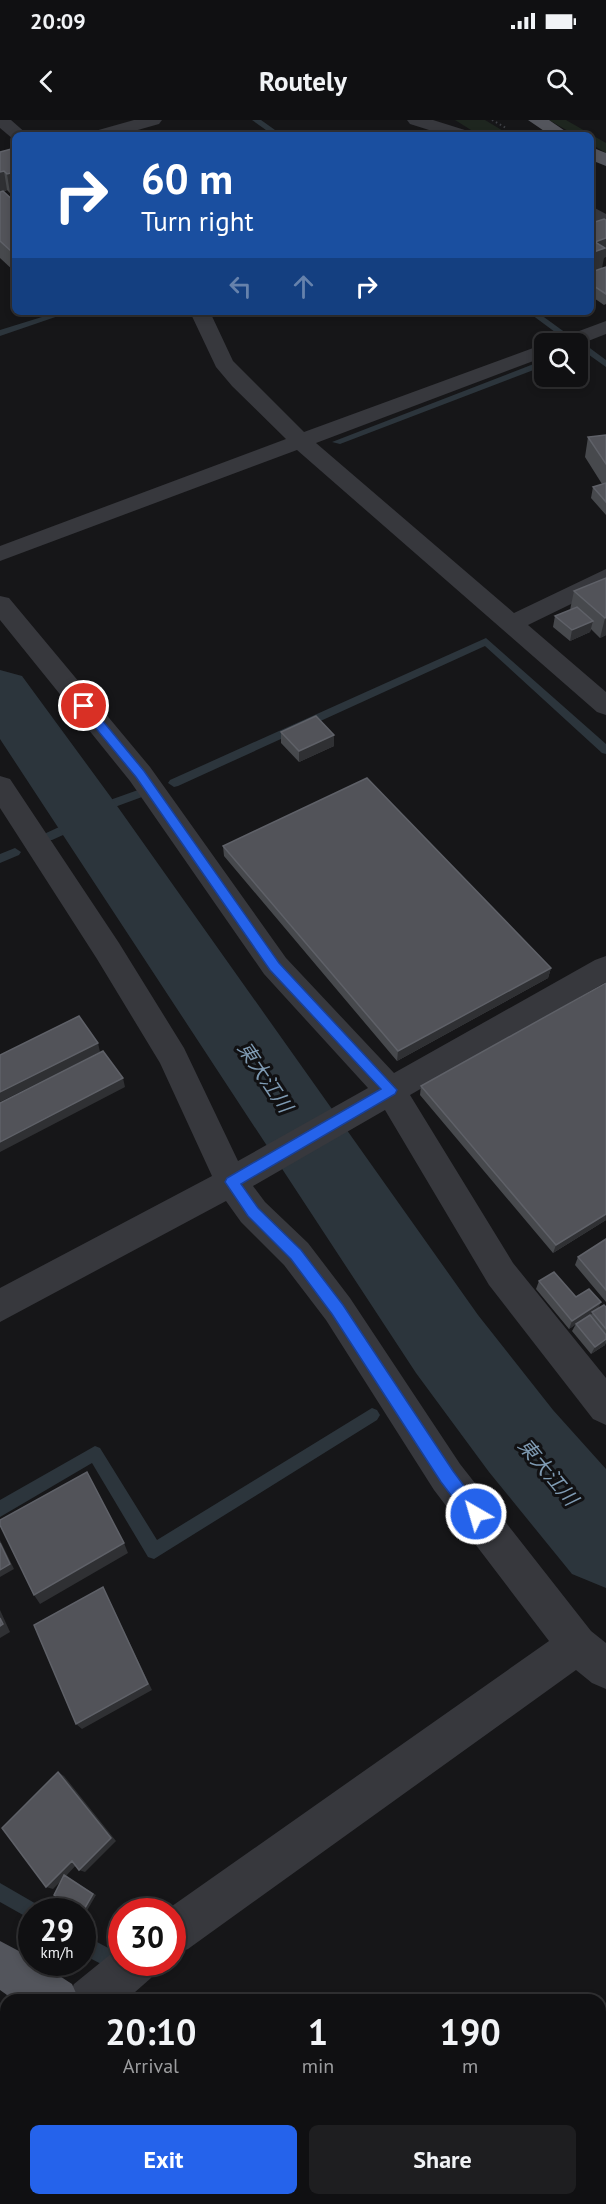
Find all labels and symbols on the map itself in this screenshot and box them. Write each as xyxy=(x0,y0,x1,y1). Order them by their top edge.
pin xyxy=(58,680,109,731)
water label: 東大江川 xyxy=(232,1037,299,1119)
water label: 東大江川 xyxy=(512,1433,585,1513)
position arrow xyxy=(444,1482,508,1546)
speed limit sign: 30 xyxy=(108,1898,186,1976)

